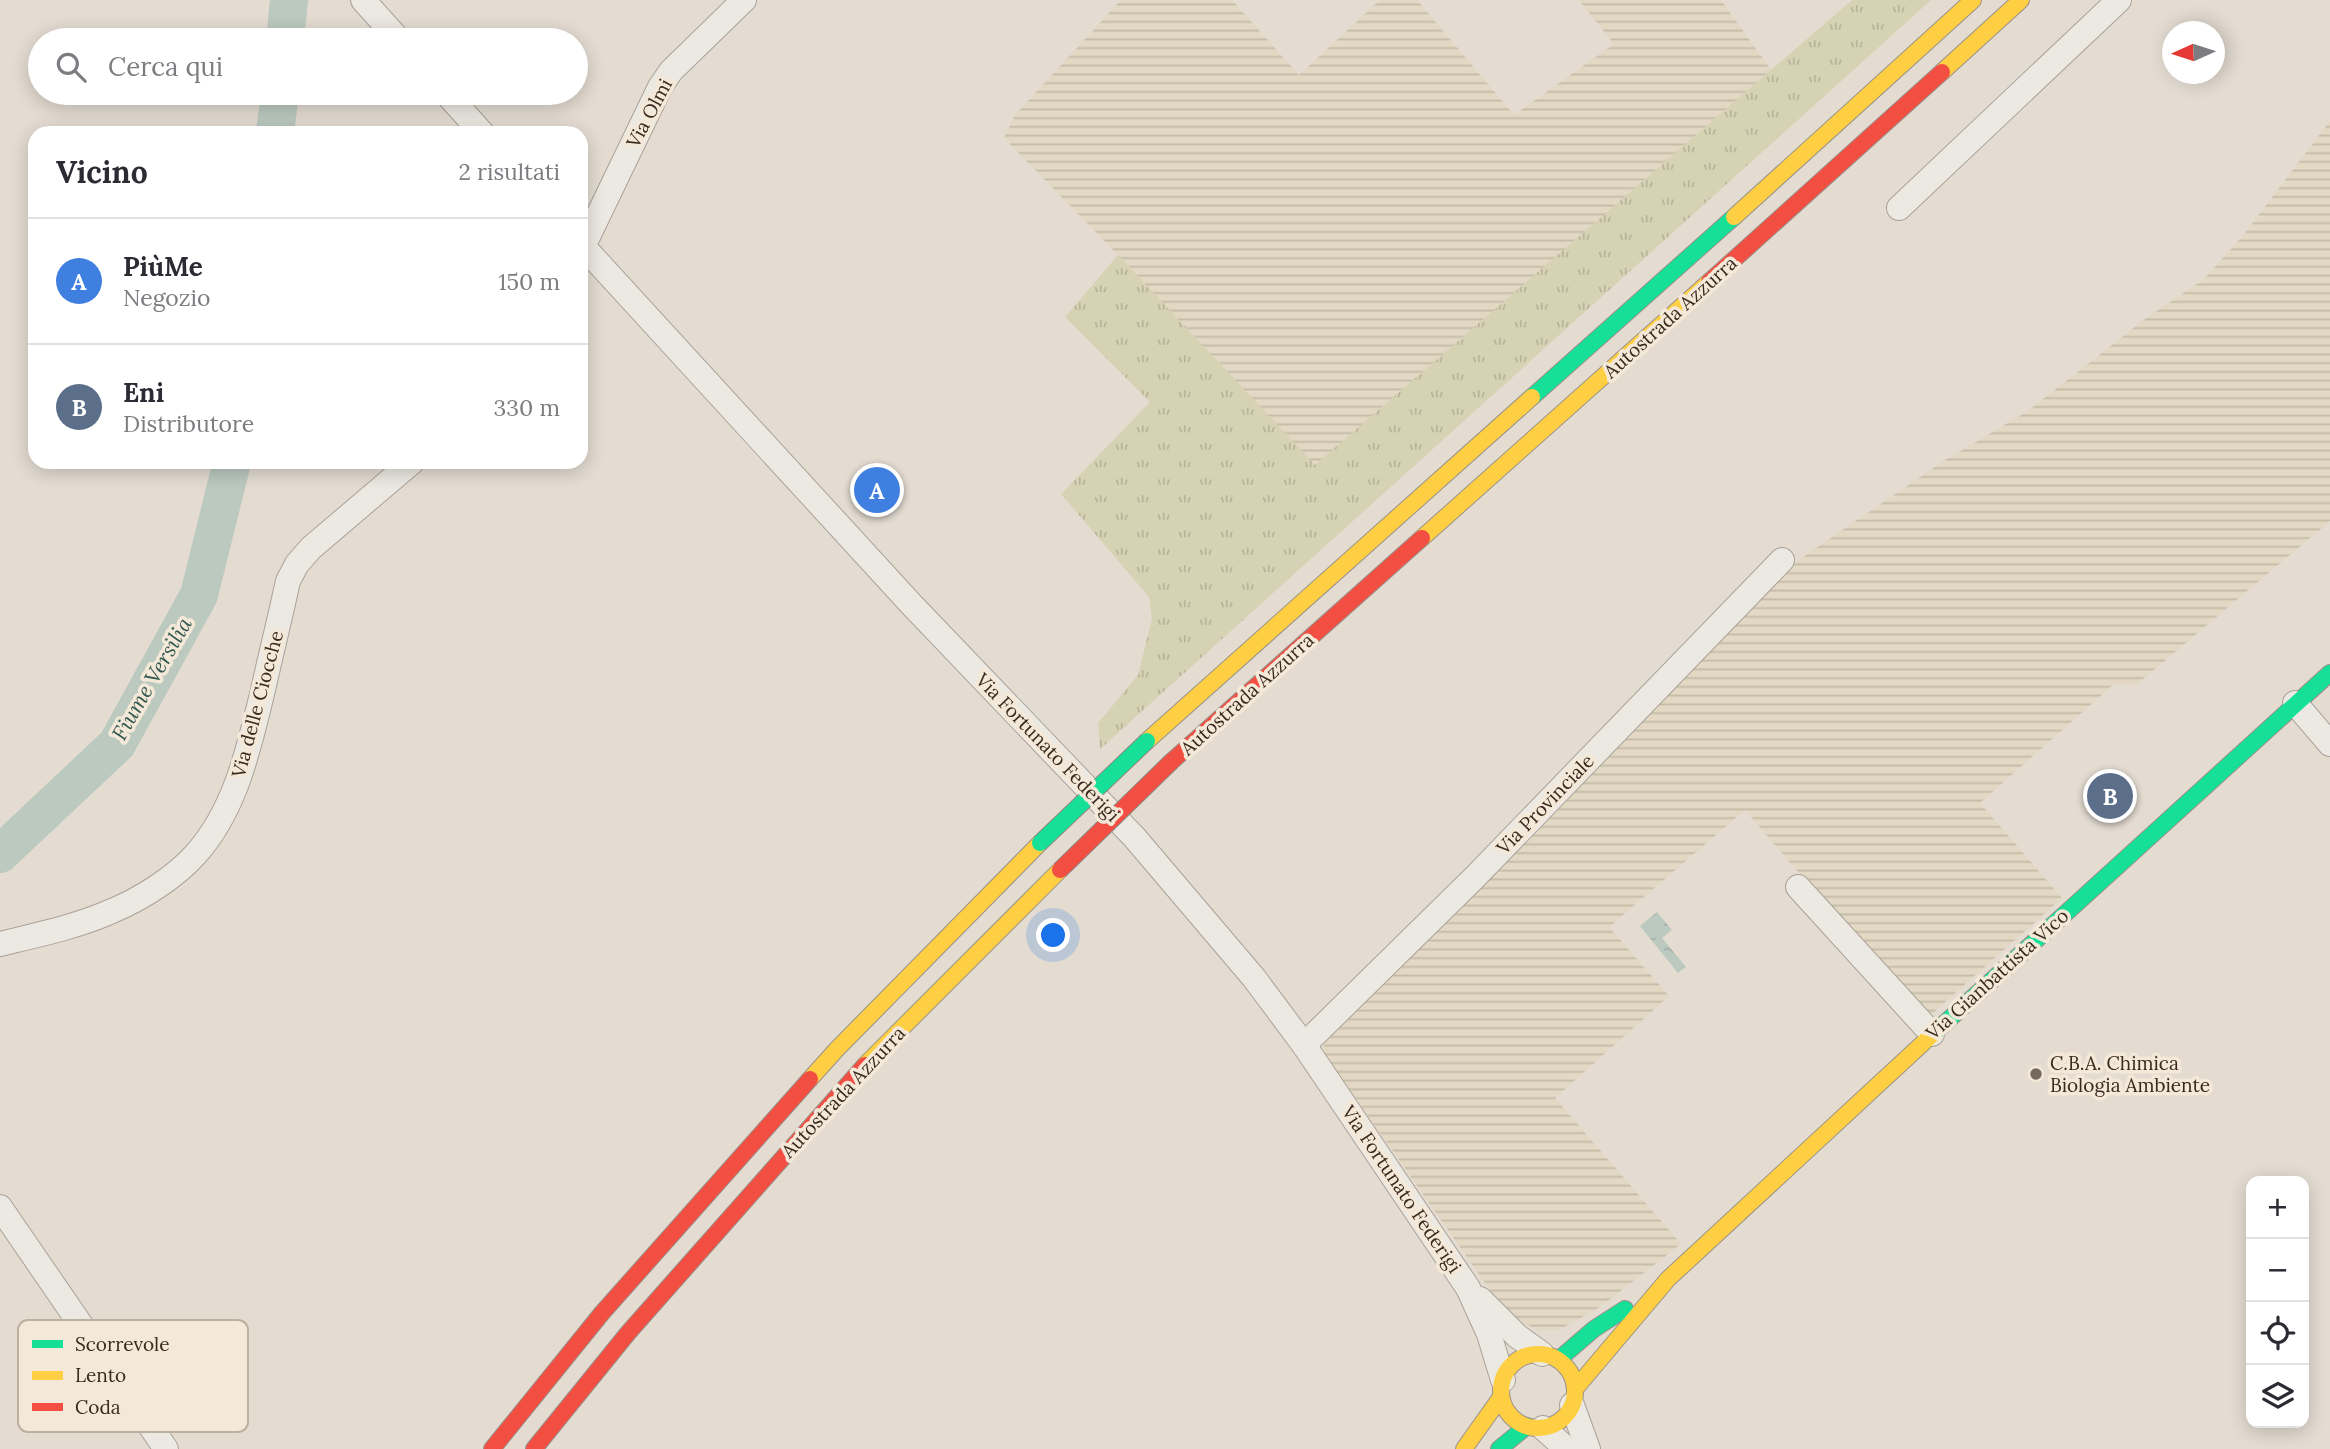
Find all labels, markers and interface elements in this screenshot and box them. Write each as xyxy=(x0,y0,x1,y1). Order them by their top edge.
north arrow xyxy=(2162,21,2225,84)
search box xyxy=(28,28,588,105)
icon: search xyxy=(52,48,90,86)
text: Cerca qui xyxy=(108,50,223,83)
street label: Via Olmi xyxy=(620,74,677,153)
text: Vicino xyxy=(56,153,148,191)
text: 2 risultati xyxy=(459,157,560,186)
text: PiùMe xyxy=(123,250,203,283)
street label: Autostrada Azzurra xyxy=(1598,251,1742,384)
text: A xyxy=(71,267,87,296)
text: 150 m xyxy=(498,267,560,296)
text: Negozio xyxy=(123,283,211,312)
text: Eni xyxy=(123,376,164,409)
text: B xyxy=(71,393,87,422)
text: 330 m xyxy=(493,393,560,422)
text: Distributore xyxy=(123,409,254,438)
pin: A xyxy=(854,464,900,516)
water label: Fiume Versilia xyxy=(106,612,198,745)
street label: Via delle Ciocche xyxy=(226,628,288,781)
street label: Autostrada Azzurra xyxy=(1175,628,1319,761)
street label: Via Fortunato Federigi xyxy=(970,667,1125,826)
street label: Via Provinciale xyxy=(1490,749,1599,860)
pin: B xyxy=(2087,770,2133,822)
street label: Via Gianbattista Vico xyxy=(1920,904,2073,1045)
your location xyxy=(1036,918,1070,952)
street label: Autostrada Azzurra xyxy=(775,1021,910,1164)
place label: C.B.A. Chimica Biologia Ambiente xyxy=(2050,1051,2210,1097)
marker: C.B.A. Chimica Biologia Ambiente xyxy=(2028,1066,2044,1082)
street label: Via Fortunato Federigi xyxy=(1336,1100,1467,1277)
map controls xyxy=(2246,1176,2309,1428)
button: + xyxy=(2246,1176,2309,1239)
button: − xyxy=(2246,1239,2309,1302)
button: locate xyxy=(2246,1302,2309,1365)
legend xyxy=(18,1320,248,1432)
text: Scorrevole xyxy=(75,1332,170,1356)
text: Lento xyxy=(75,1363,126,1387)
button: layers xyxy=(2246,1365,2309,1428)
text: Coda xyxy=(75,1395,121,1419)

